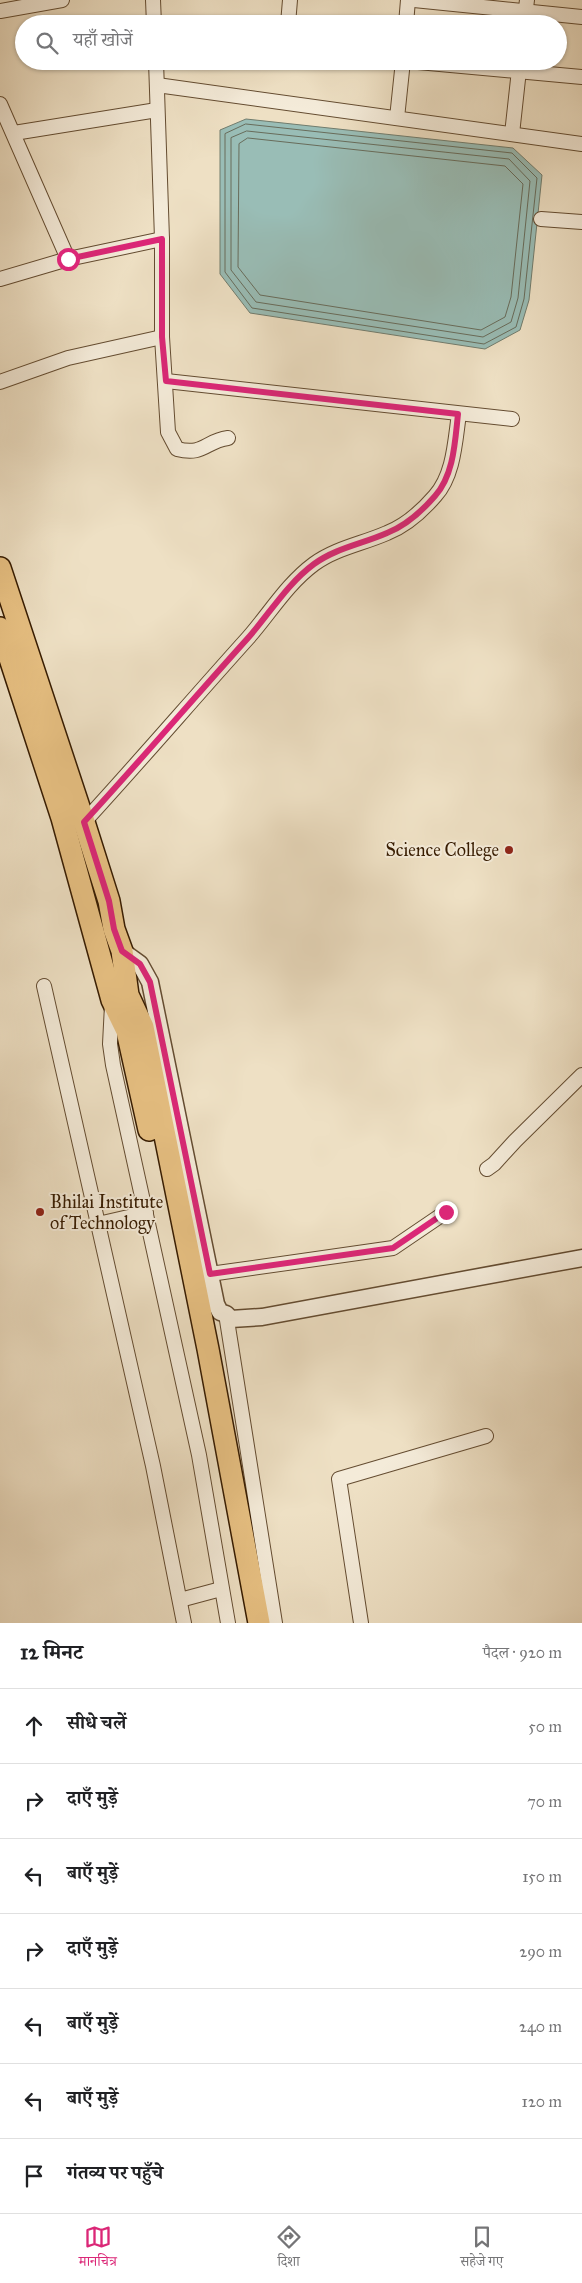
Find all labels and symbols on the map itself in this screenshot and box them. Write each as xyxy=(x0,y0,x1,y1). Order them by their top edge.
route start xyxy=(57,248,80,271)
place label: Science College xyxy=(386,839,499,862)
marker: Science College xyxy=(503,844,515,856)
place label: Bhilai Institute of Technology xyxy=(50,1191,163,1235)
route end xyxy=(435,1201,458,1224)
marker: Bhilai Institute of Technology xyxy=(34,1206,46,1218)

